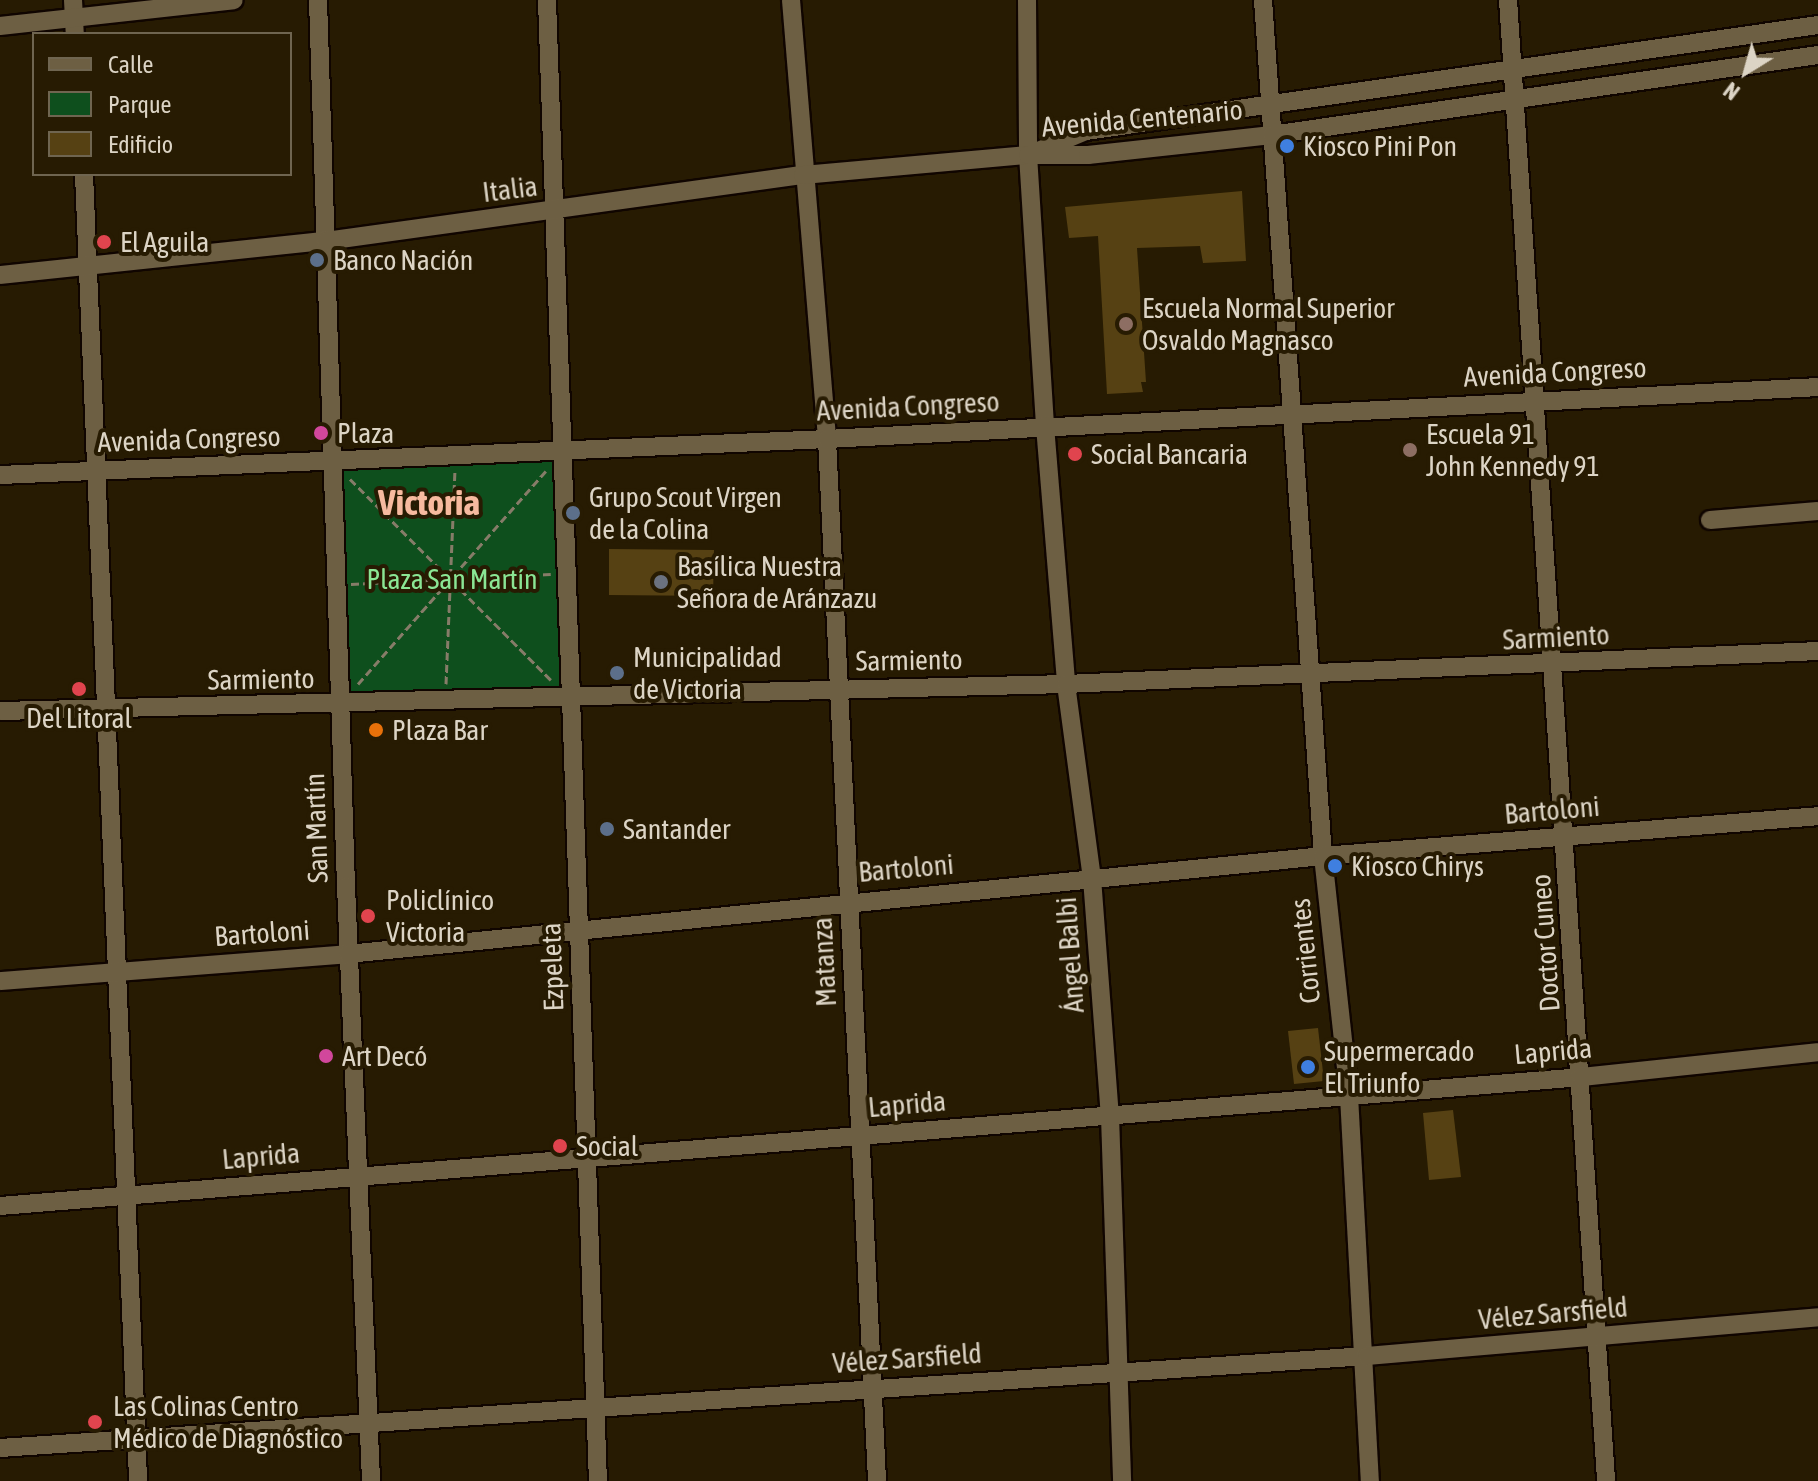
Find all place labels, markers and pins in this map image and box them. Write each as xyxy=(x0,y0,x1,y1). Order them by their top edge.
place label: Kiosco Pini Pon xyxy=(1303,129,1457,163)
marker: Kiosco Pini Pon xyxy=(1278,137,1296,155)
place label: El Aguila xyxy=(120,225,209,259)
marker: El Aguila xyxy=(95,233,113,251)
place label: Banco Nación xyxy=(333,243,473,277)
marker: Banco Nación xyxy=(308,251,326,269)
place label: Escuela Normal Superior Osvaldo Magnasco xyxy=(1142,291,1394,357)
marker: Escuela Normal Superior Osvaldo Magnasco xyxy=(1117,315,1135,333)
place label: Plaza xyxy=(337,416,394,450)
place label: Escuela 91 John Kennedy 91 xyxy=(1426,417,1600,483)
marker: Plaza xyxy=(312,424,330,442)
place label: Social Bancaria xyxy=(1091,437,1248,471)
marker: Escuela 91 John Kennedy 91 xyxy=(1401,441,1419,459)
marker: Social Bancaria xyxy=(1066,445,1084,463)
place label: Grupo Scout Virgen de la Colina xyxy=(589,480,782,546)
marker: Grupo Scout Virgen de la Colina xyxy=(564,504,582,522)
place label: Basílica Nuestra Señora de Aránzazu xyxy=(677,549,877,615)
marker: Basílica Nuestra Señora de Aránzazu xyxy=(652,573,670,591)
place label: Municipalidad de Victoria xyxy=(633,640,782,706)
marker: Municipalidad de Victoria xyxy=(608,664,626,682)
marker: Del Litoral xyxy=(70,680,88,698)
place label: Del Litoral xyxy=(26,701,132,735)
place label: Plaza Bar xyxy=(392,713,488,747)
marker: Plaza Bar xyxy=(367,721,385,739)
place label: Santander xyxy=(623,812,730,846)
marker: Santander xyxy=(598,820,616,838)
place label: Kiosco Chirys xyxy=(1351,849,1484,883)
marker: Kiosco Chirys xyxy=(1326,857,1344,875)
place label: Policlínico Victoria xyxy=(386,883,494,949)
marker: Policlínico Victoria xyxy=(357,905,379,927)
place label: Supermercado El Triunfo xyxy=(1324,1034,1474,1100)
place label: Art Decó xyxy=(342,1039,427,1073)
marker: Art Decó xyxy=(317,1047,335,1065)
marker: Supermercado El Triunfo xyxy=(1299,1058,1317,1076)
place label: Social xyxy=(576,1129,638,1163)
marker: Social xyxy=(551,1137,569,1155)
place label: Las Colinas Centro Médico de Diagnóstico xyxy=(113,1389,343,1455)
marker: Las Colinas Centro Médico de Diagnóstico xyxy=(84,1411,106,1433)

